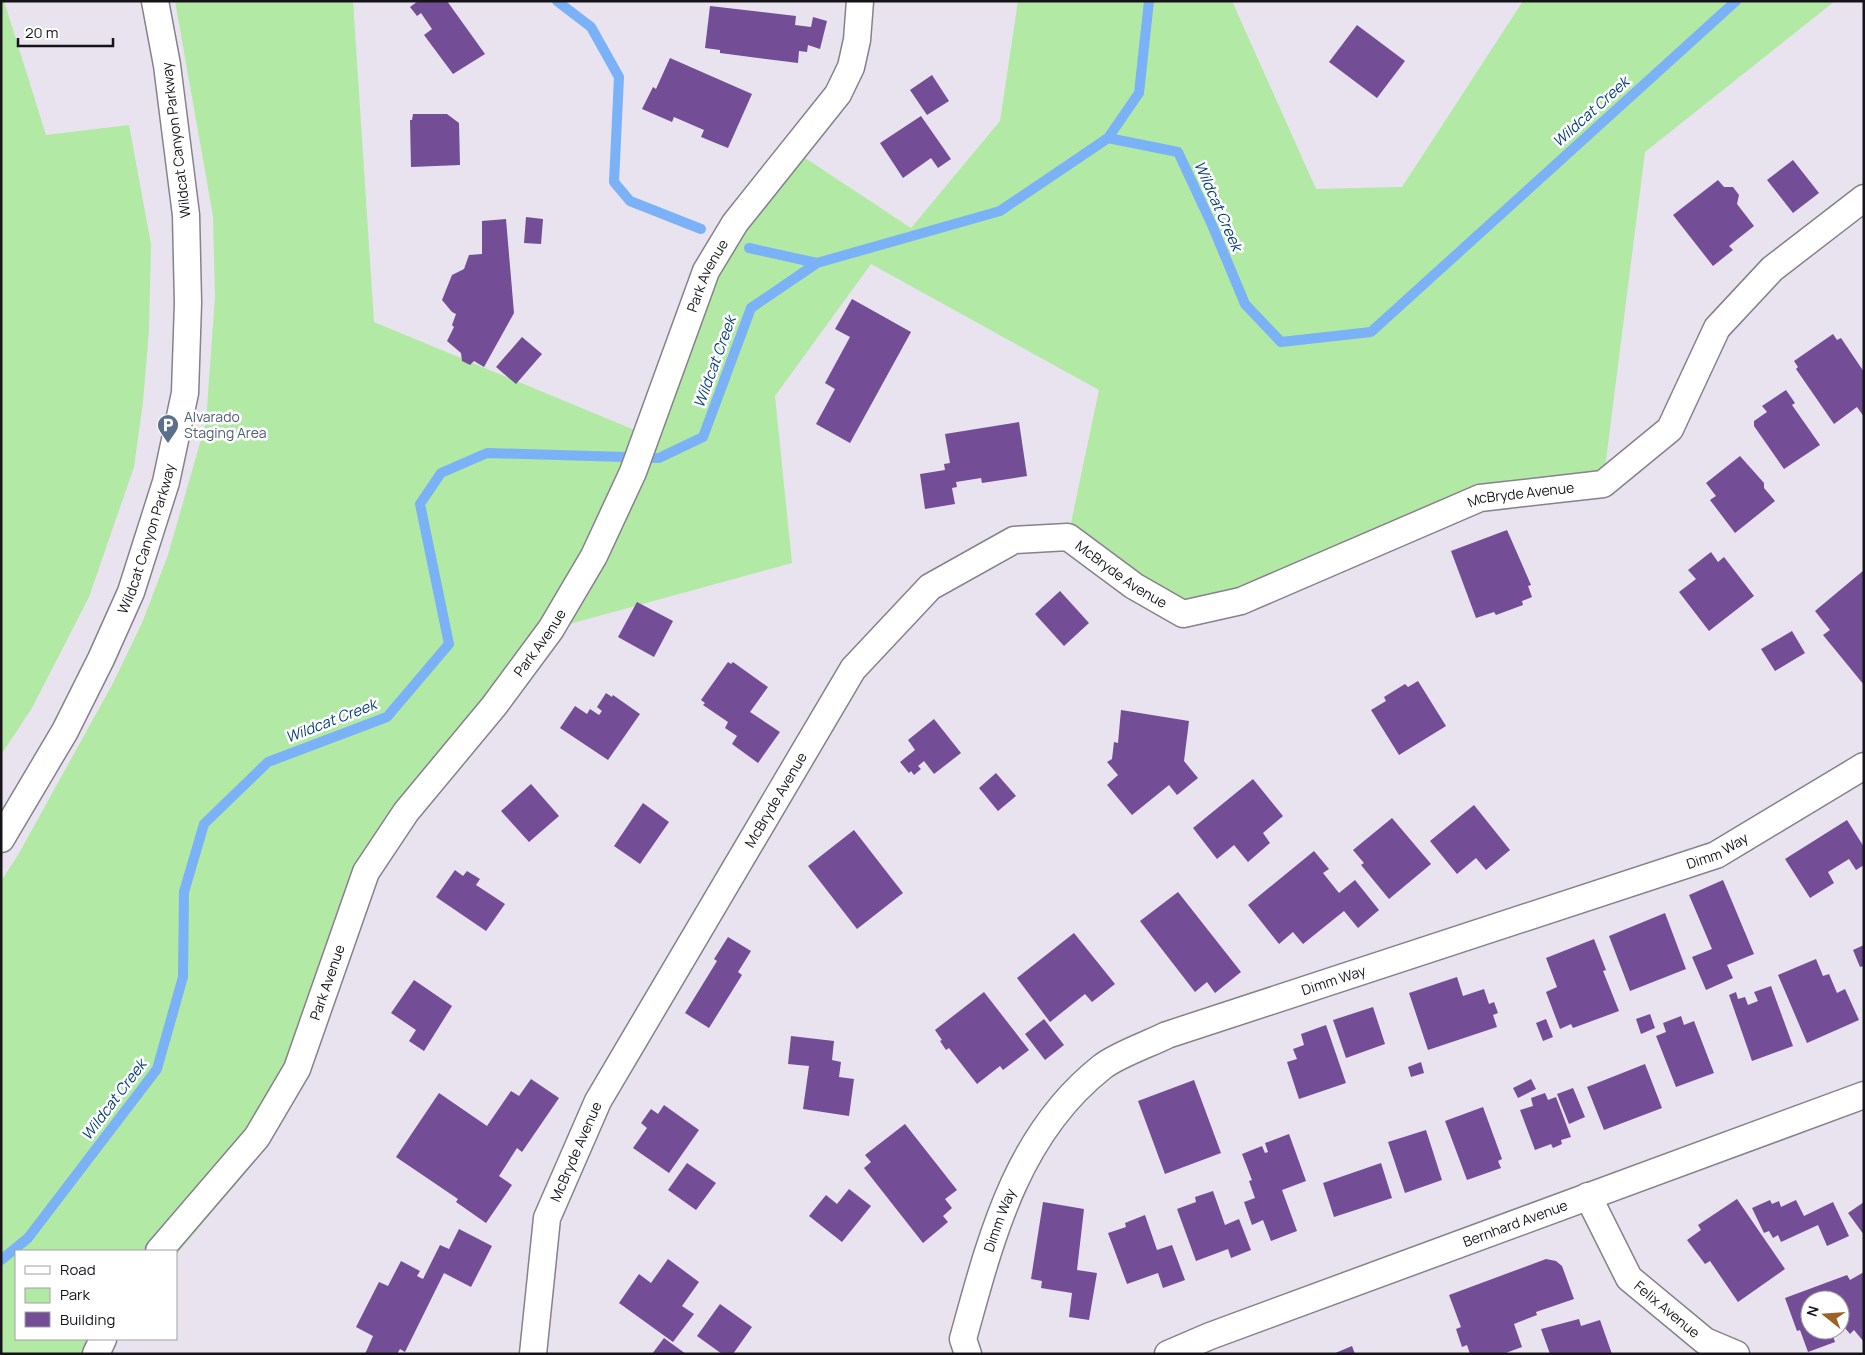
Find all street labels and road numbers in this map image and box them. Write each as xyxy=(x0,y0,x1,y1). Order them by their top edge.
street label: Wildcat Canyon Parkway xyxy=(156,60,194,219)
street label: Park Avenue xyxy=(682,235,732,315)
street label: Wildcat Canyon Parkway xyxy=(112,461,179,617)
street label: McBryde Avenue xyxy=(1464,477,1575,511)
street label: McBryde Avenue xyxy=(1072,536,1171,612)
street label: Park Avenue xyxy=(509,605,570,680)
street label: McBryde Avenue xyxy=(740,749,811,851)
street label: Dimm Way xyxy=(1684,828,1752,873)
street label: Park Avenue xyxy=(305,942,349,1023)
street label: Dimm Way xyxy=(1299,960,1369,999)
street label: McBryde Avenue xyxy=(545,1098,606,1205)
street label: Dimm Way xyxy=(979,1185,1020,1254)
street label: Bernhard Avenue xyxy=(1460,1195,1570,1251)
street label: Felix Avenue xyxy=(1631,1276,1704,1342)

